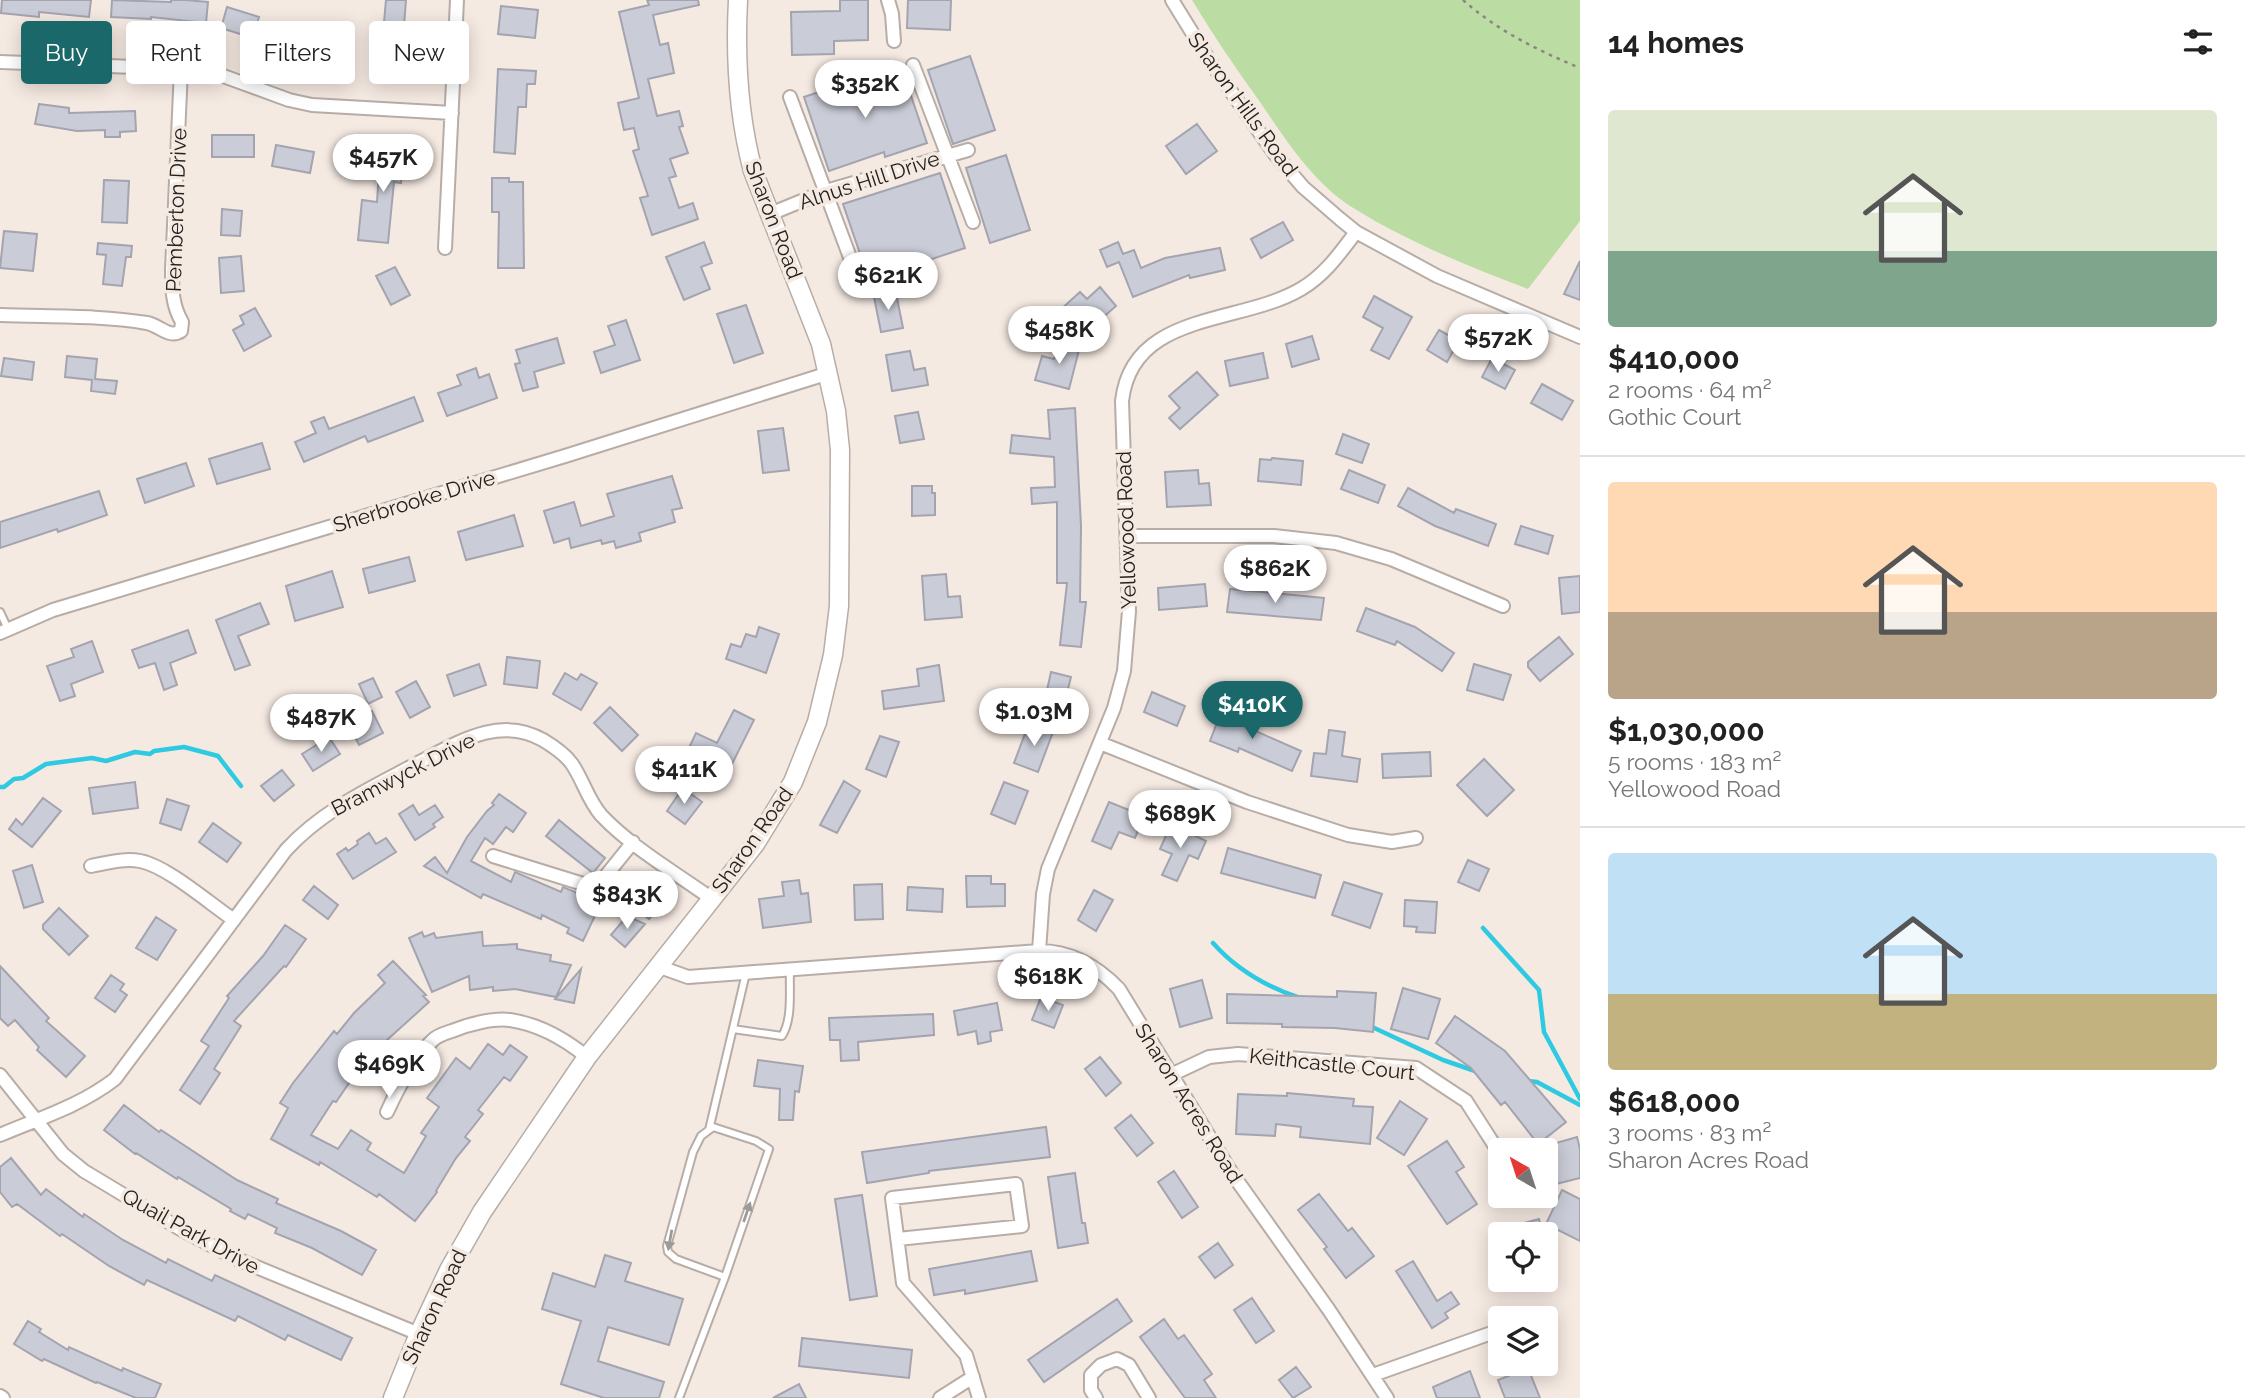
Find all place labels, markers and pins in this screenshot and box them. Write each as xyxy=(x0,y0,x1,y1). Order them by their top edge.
pin: $352K xyxy=(816,60,914,120)
pin: $457K xyxy=(334,134,432,194)
pin: $621K xyxy=(839,252,937,312)
pin: $458K xyxy=(1010,306,1108,366)
pin: $572K xyxy=(1449,314,1547,374)
pin: $862K xyxy=(1226,546,1324,605)
pin: $410K xyxy=(1203,682,1301,741)
pin: $1.03M xyxy=(977,688,1091,748)
pin: $487K xyxy=(272,694,370,754)
pin: $411K xyxy=(635,746,733,806)
pin: $689K xyxy=(1131,790,1229,850)
pin: $843K xyxy=(578,872,676,931)
pin: $618K xyxy=(999,954,1097,1013)
pin: $469K xyxy=(340,1040,438,1100)

